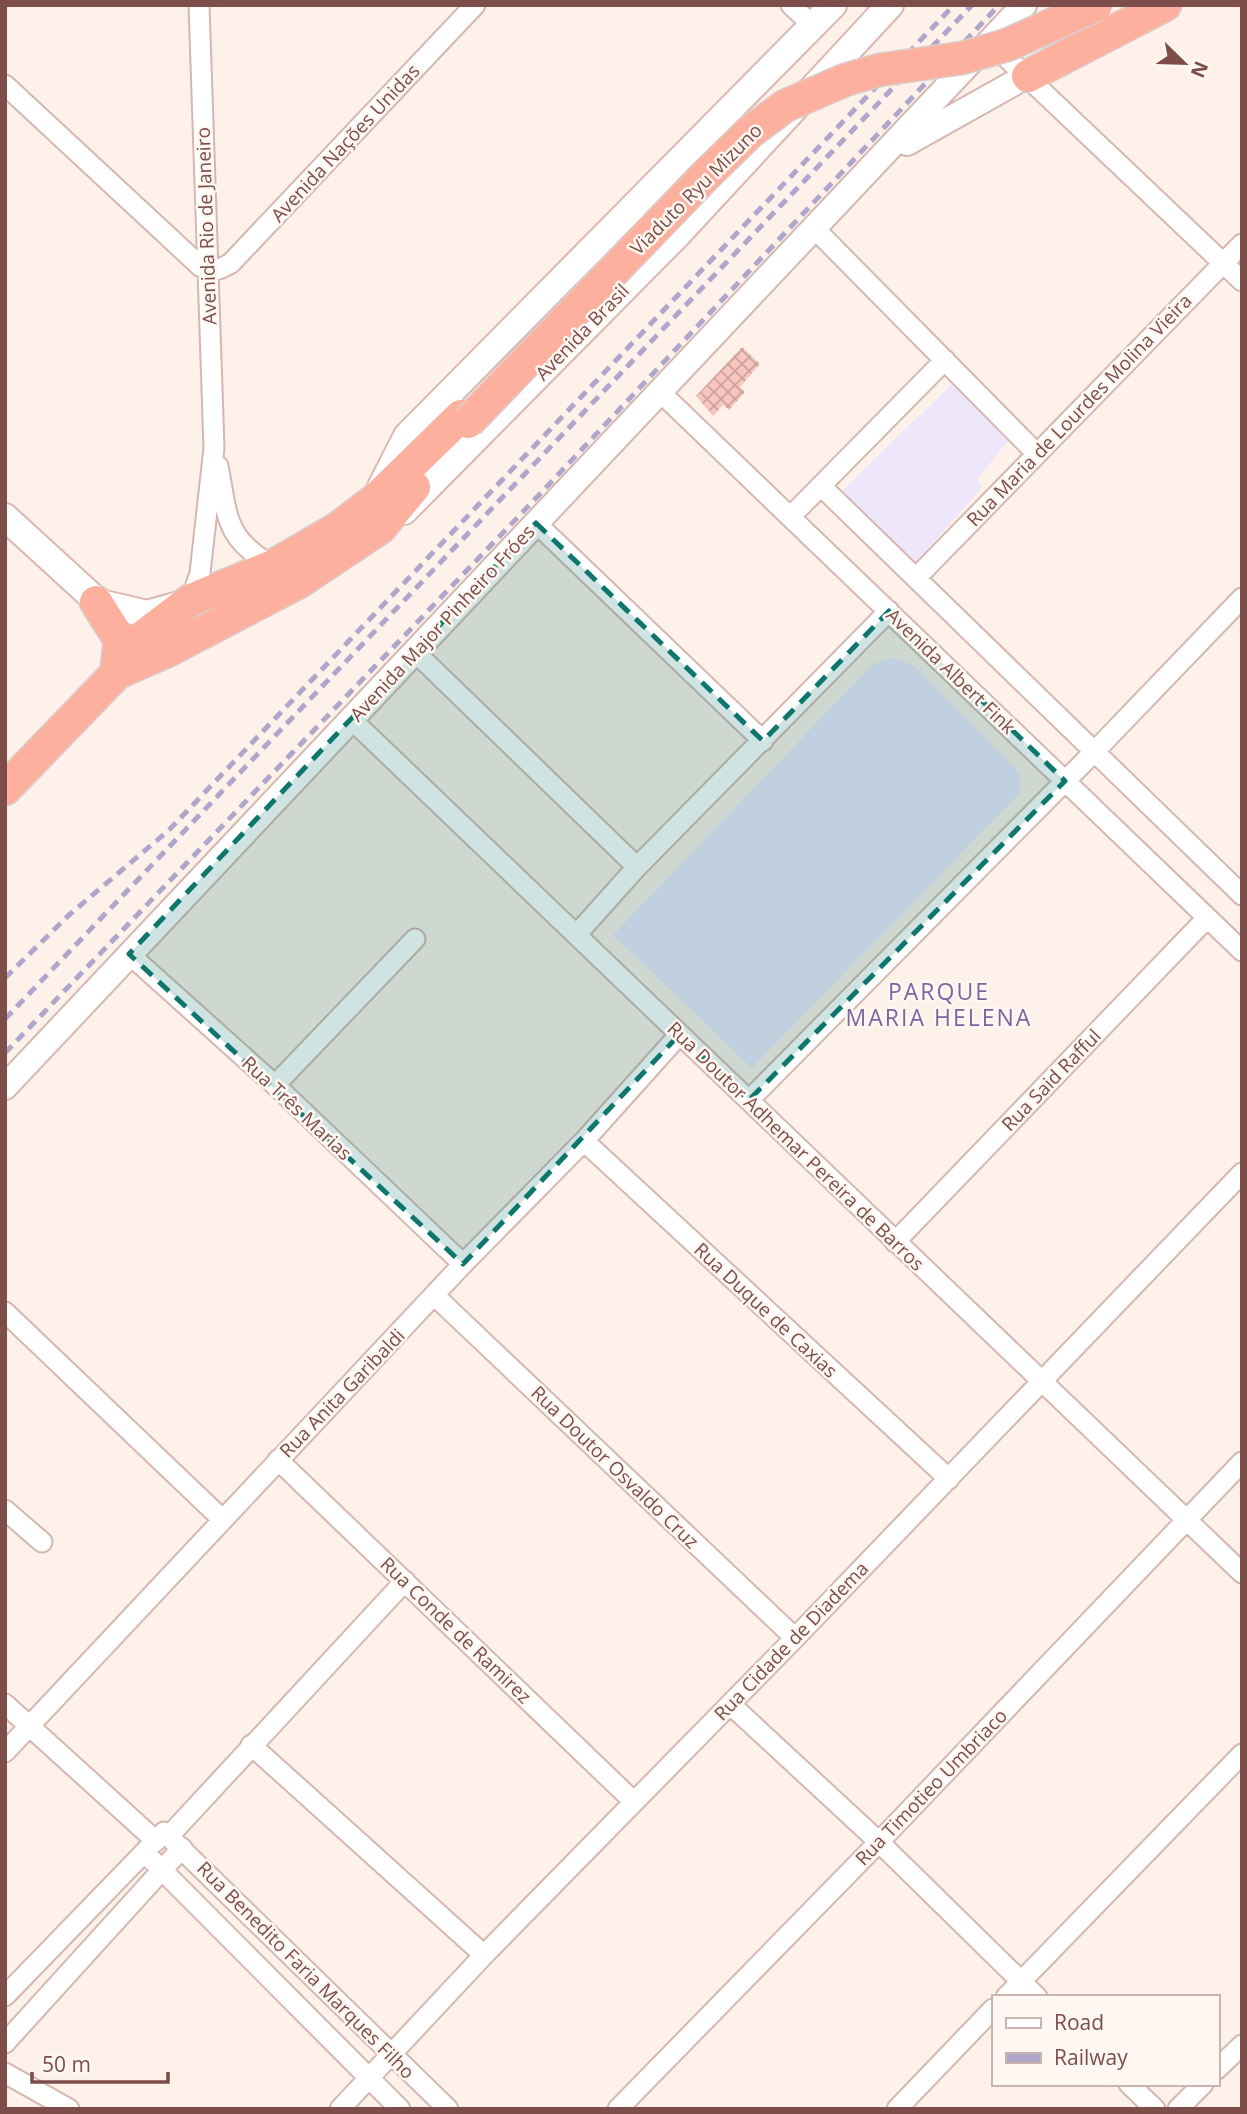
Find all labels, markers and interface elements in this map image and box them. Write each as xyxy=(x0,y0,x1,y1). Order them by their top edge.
north arrow xyxy=(1149,28,1219,98)
text: N xyxy=(1185,57,1215,82)
street label: Avenida Nações Unidas xyxy=(265,58,425,228)
street label: Viaduto Ryu Mizuno xyxy=(624,117,768,261)
street label: Avenida Rio de Janeiro xyxy=(190,127,222,325)
street label: Avenida Brasil xyxy=(529,278,635,386)
street label: Rua Maria de Lourdes Molina Vieira xyxy=(961,288,1197,532)
street label: Avenida Major Pinheiro Fróes xyxy=(344,519,540,727)
street label: Avenida Albert Fink xyxy=(881,602,1021,740)
district label: PARQUE MARIA HELENA xyxy=(846,975,1032,1033)
street label: Rua Doutor Adhemar Pereira de Barros xyxy=(662,1016,930,1276)
street label: Rua Said Rafful xyxy=(996,1023,1106,1137)
street label: Rua Três Marias xyxy=(236,1050,358,1166)
street label: Rua Duque de Caxias xyxy=(689,1237,843,1383)
street label: Rua Anita Garibaldi xyxy=(274,1323,410,1463)
street label: Rua Doutor Osvaldo Cruz xyxy=(526,1380,705,1554)
street label: Rua Conde de Ramirez xyxy=(375,1551,537,1709)
street label: Rua Cidade de Diadema xyxy=(708,1556,874,1726)
street label: Rua Timotieo Umbriaco xyxy=(849,1703,1013,1871)
street label: Rua Benedito Faria Marques Filho xyxy=(191,1855,421,2085)
legend xyxy=(992,1995,1219,2086)
text: Road xyxy=(1054,2008,1104,2036)
scale bar xyxy=(32,2040,168,2084)
text: Railway xyxy=(1054,2043,1128,2071)
text: 50 m xyxy=(42,2050,91,2078)

